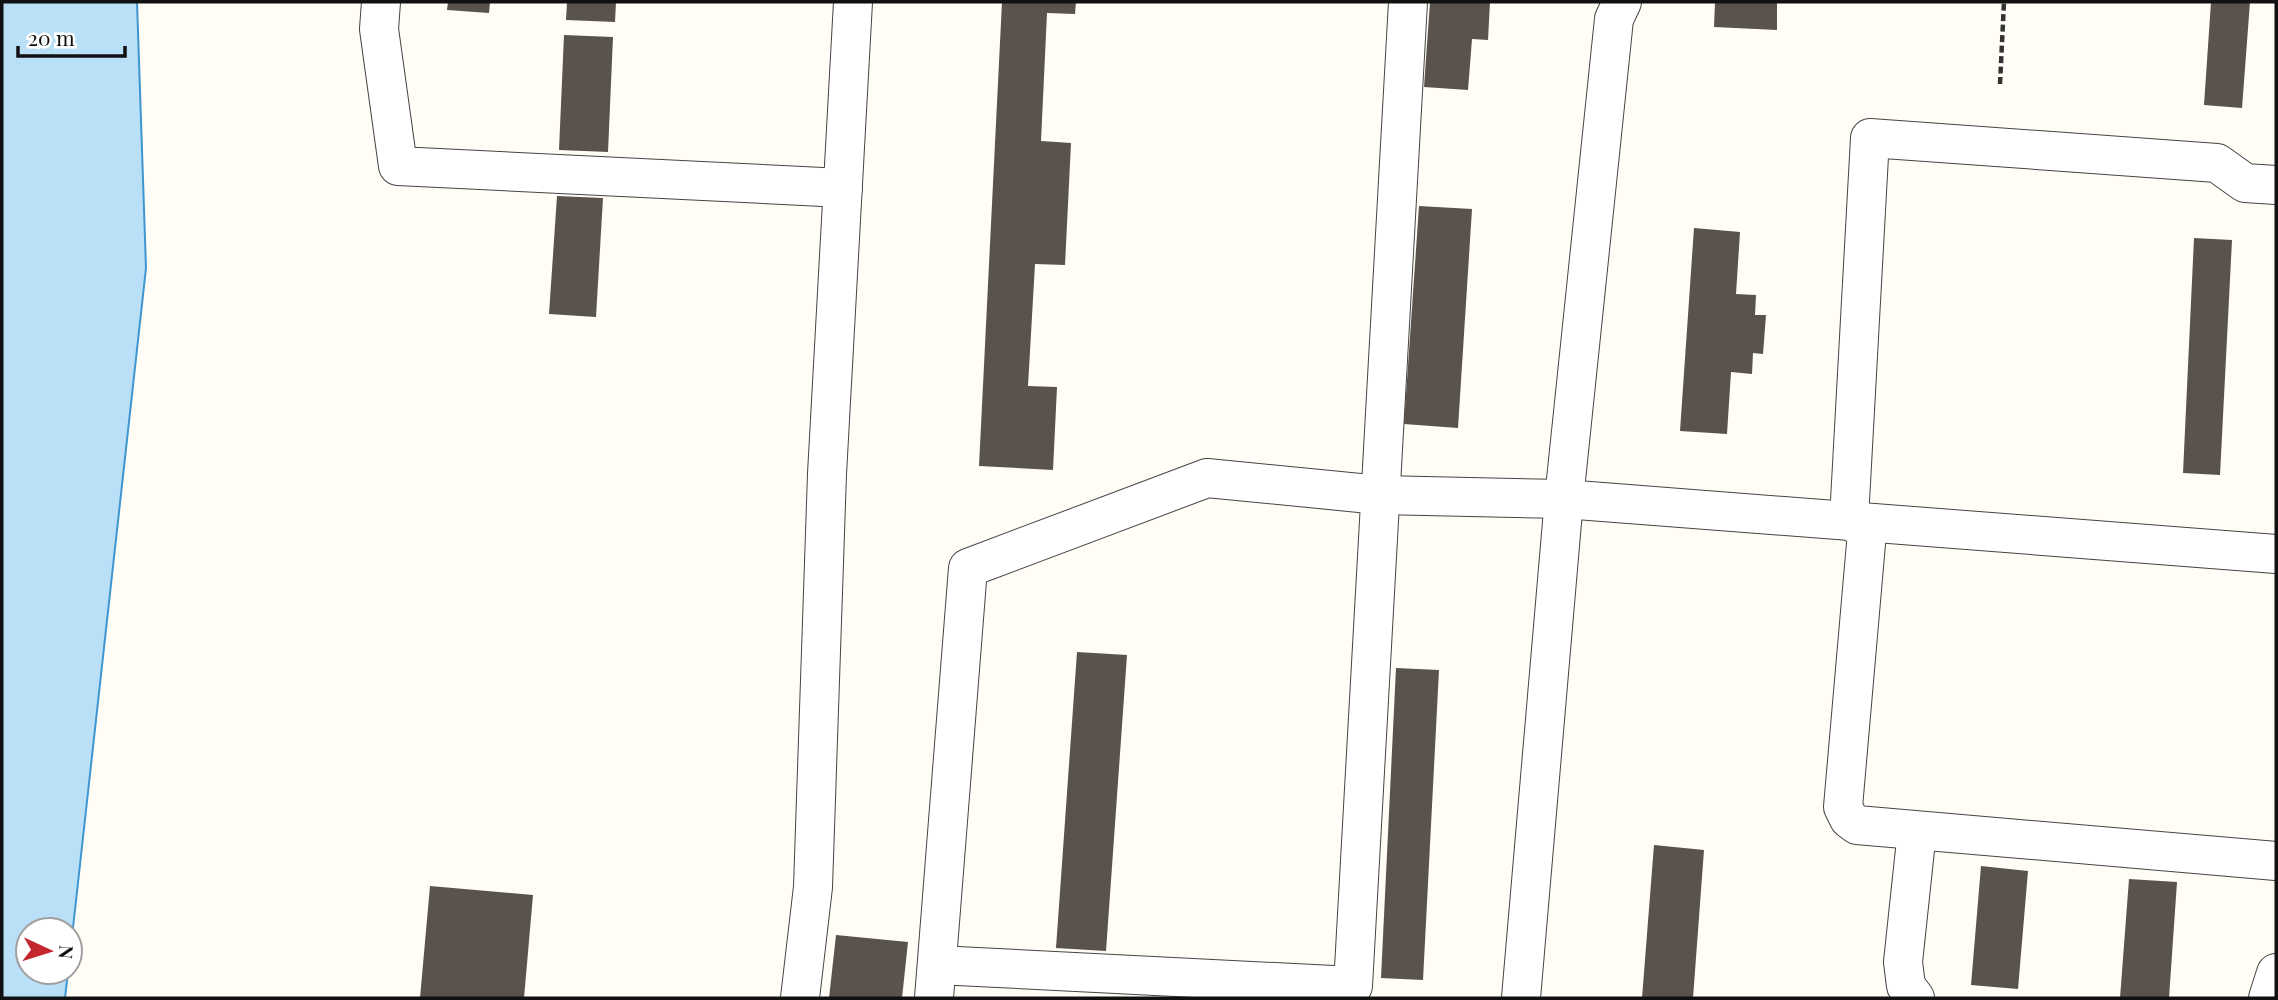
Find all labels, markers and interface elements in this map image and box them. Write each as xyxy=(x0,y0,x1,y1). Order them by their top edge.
scale bar xyxy=(18,14,124,58)
text: 20 m xyxy=(28,23,75,51)
north arrow xyxy=(14,916,84,986)
text: N xyxy=(53,945,80,960)

